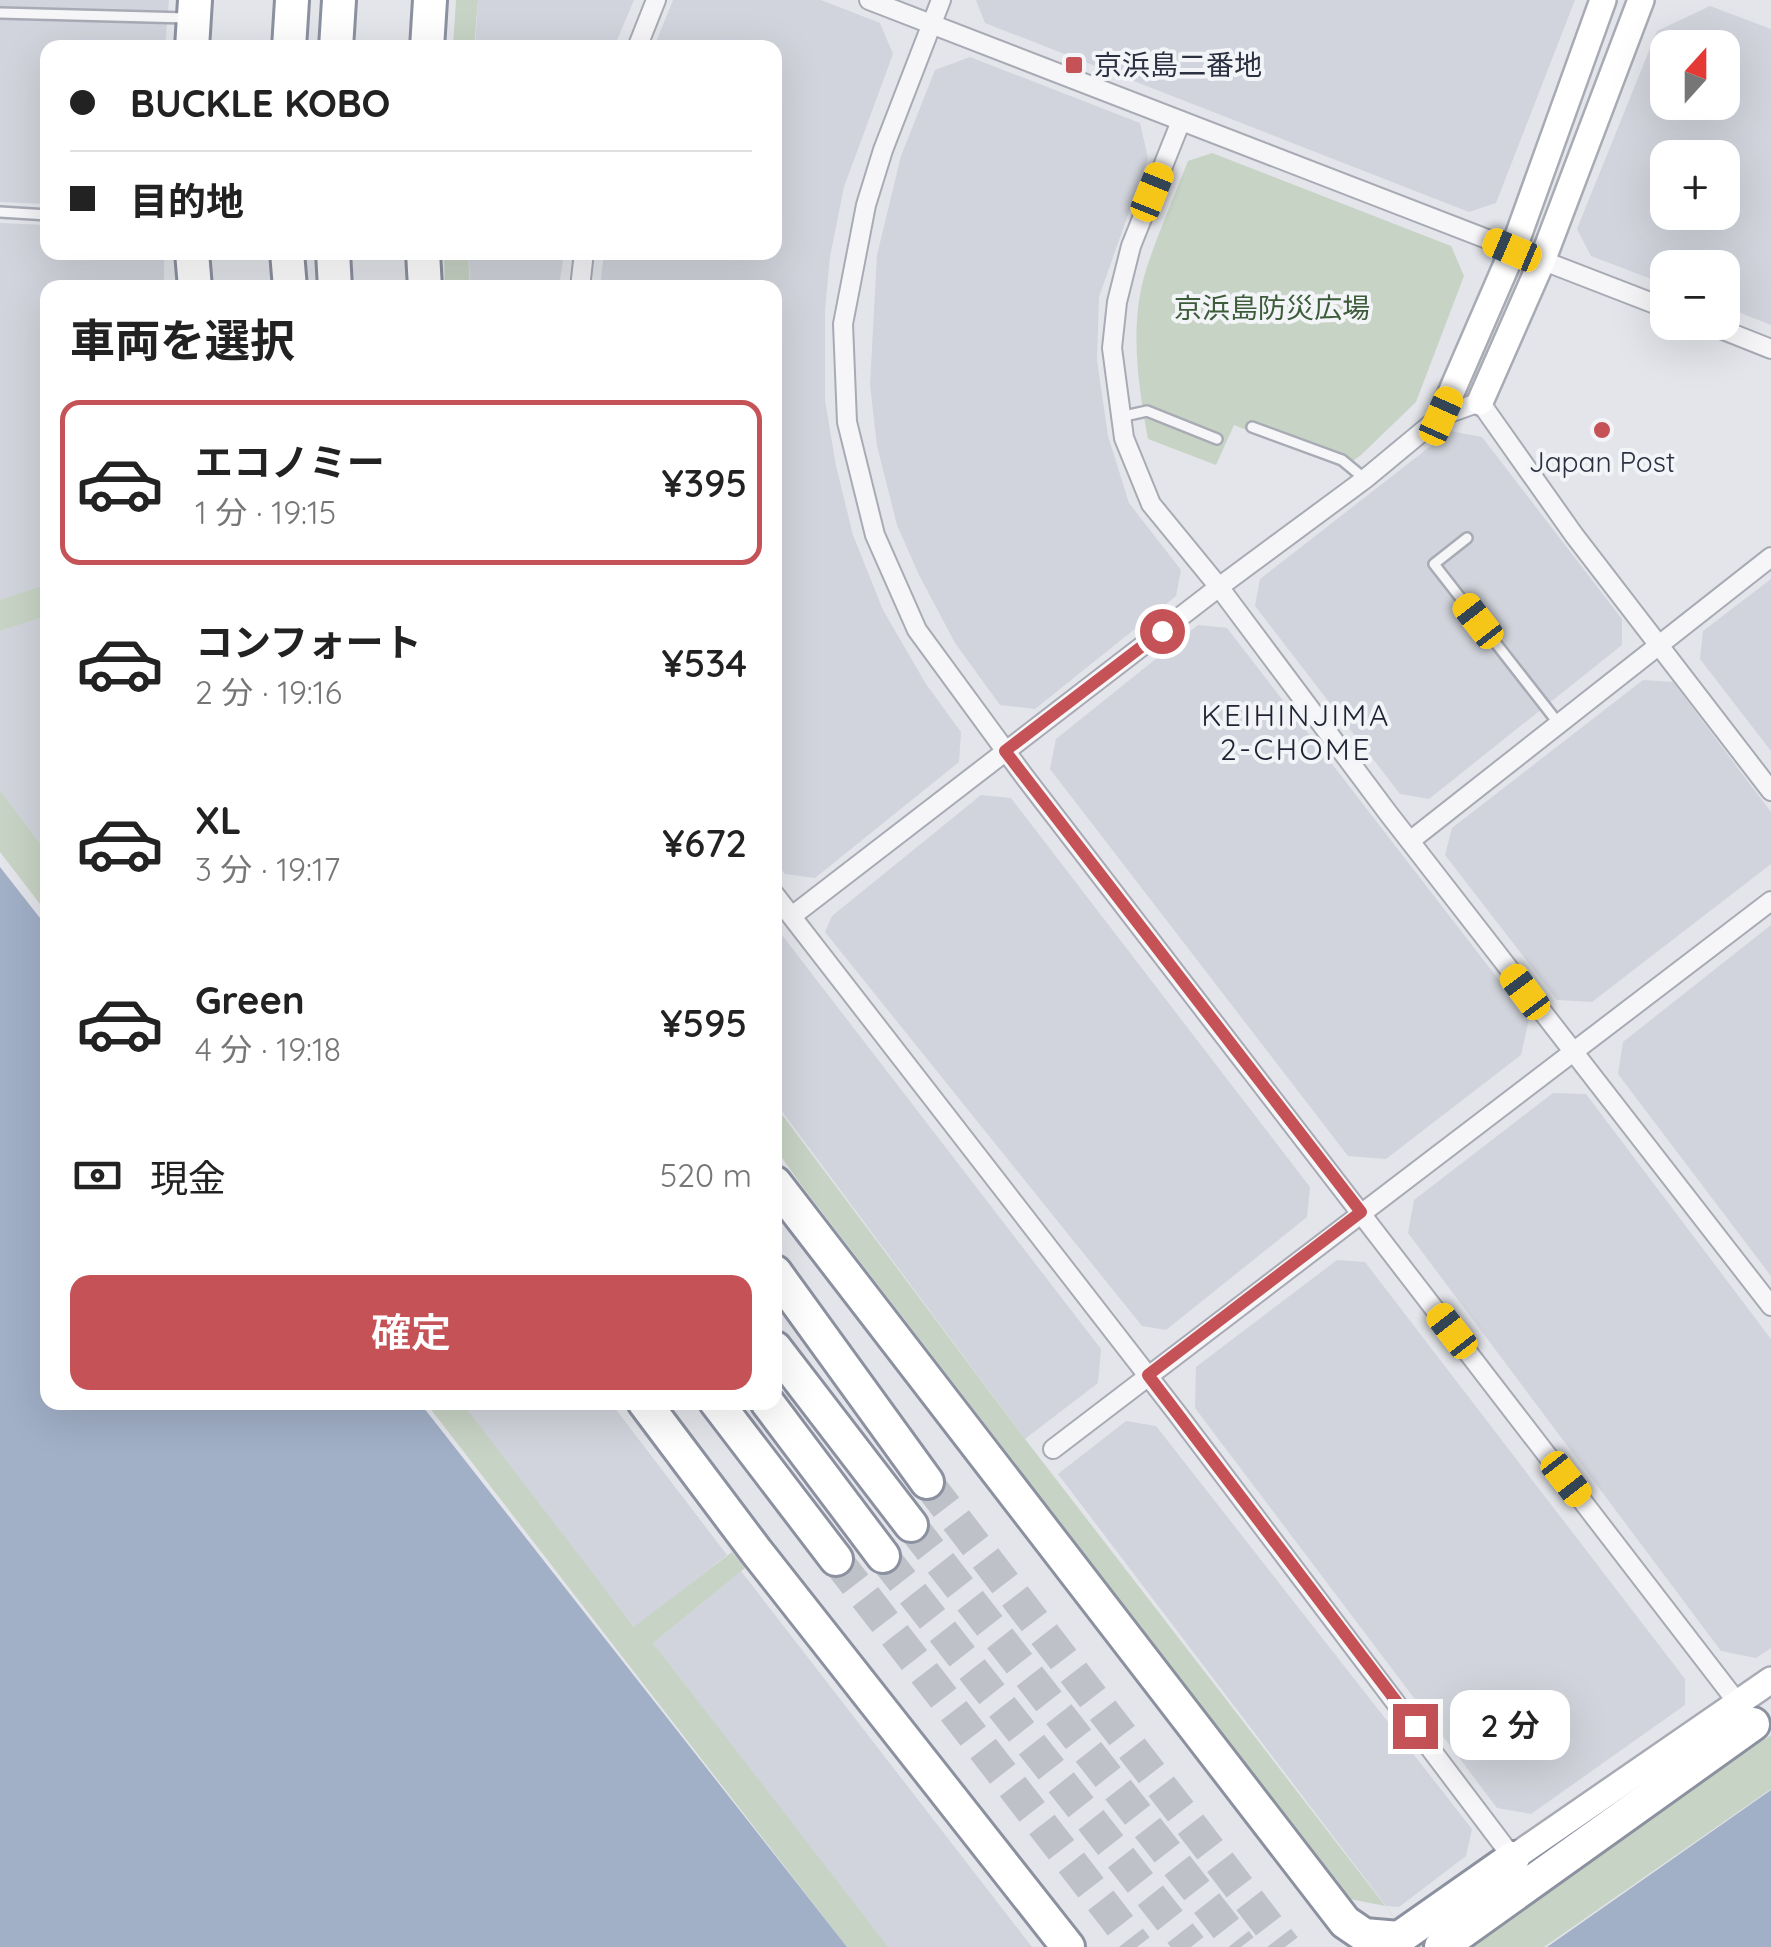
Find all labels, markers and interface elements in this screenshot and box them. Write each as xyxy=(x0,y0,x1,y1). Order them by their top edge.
north arrow xyxy=(1650,30,1740,120)
map controls xyxy=(1650,30,1740,340)
place label: 京浜島二番地 xyxy=(1094,47,1262,82)
marker: 京浜島二番地 xyxy=(1063,54,1085,76)
text: BUCKLE KOBO xyxy=(130,79,390,127)
button: + xyxy=(1650,140,1740,230)
car xyxy=(1127,159,1177,225)
text: 目的地 xyxy=(130,177,244,225)
car xyxy=(1479,224,1545,276)
button: − xyxy=(1650,250,1740,340)
park label: 京浜島防災広場 xyxy=(1174,290,1370,325)
text: 車両を選択 xyxy=(70,312,295,368)
car xyxy=(1415,382,1467,450)
marker: Japan Post xyxy=(1591,419,1613,441)
icon: car xyxy=(75,438,165,528)
text: エコノミー xyxy=(195,438,385,486)
place label: Japan Post xyxy=(1529,444,1675,479)
text: ¥395 xyxy=(662,459,747,507)
text: 1 分 · 19:15 xyxy=(195,492,336,532)
car xyxy=(1448,588,1508,654)
route start xyxy=(1140,609,1185,654)
icon: car xyxy=(75,618,165,708)
text: コンフォート xyxy=(195,618,422,666)
text: ¥534 xyxy=(661,639,747,687)
text: 2 分 · 19:16 xyxy=(195,672,342,712)
district label: KEIHINJIMA 2-CHOME xyxy=(1201,696,1391,768)
text: XL xyxy=(195,796,241,844)
icon: car xyxy=(75,798,165,888)
text: ¥672 xyxy=(662,819,747,867)
text: 3 分 · 19:17 xyxy=(195,849,340,889)
car xyxy=(1495,959,1555,1025)
text: Green xyxy=(195,976,305,1024)
icon: car xyxy=(75,978,165,1068)
text: ¥595 xyxy=(660,999,747,1047)
text: 4 分 · 19:18 xyxy=(195,1029,341,1069)
icon: cash xyxy=(70,1148,125,1203)
text: 現金 xyxy=(150,1154,226,1202)
text: 520 m xyxy=(660,1155,752,1195)
button: 確定 xyxy=(70,1275,752,1390)
car xyxy=(1422,1298,1482,1364)
car xyxy=(1536,1446,1596,1512)
callout: 2 分 xyxy=(1450,1691,1570,1761)
route end xyxy=(1393,1704,1438,1749)
text: 2 分 xyxy=(1481,1705,1539,1745)

